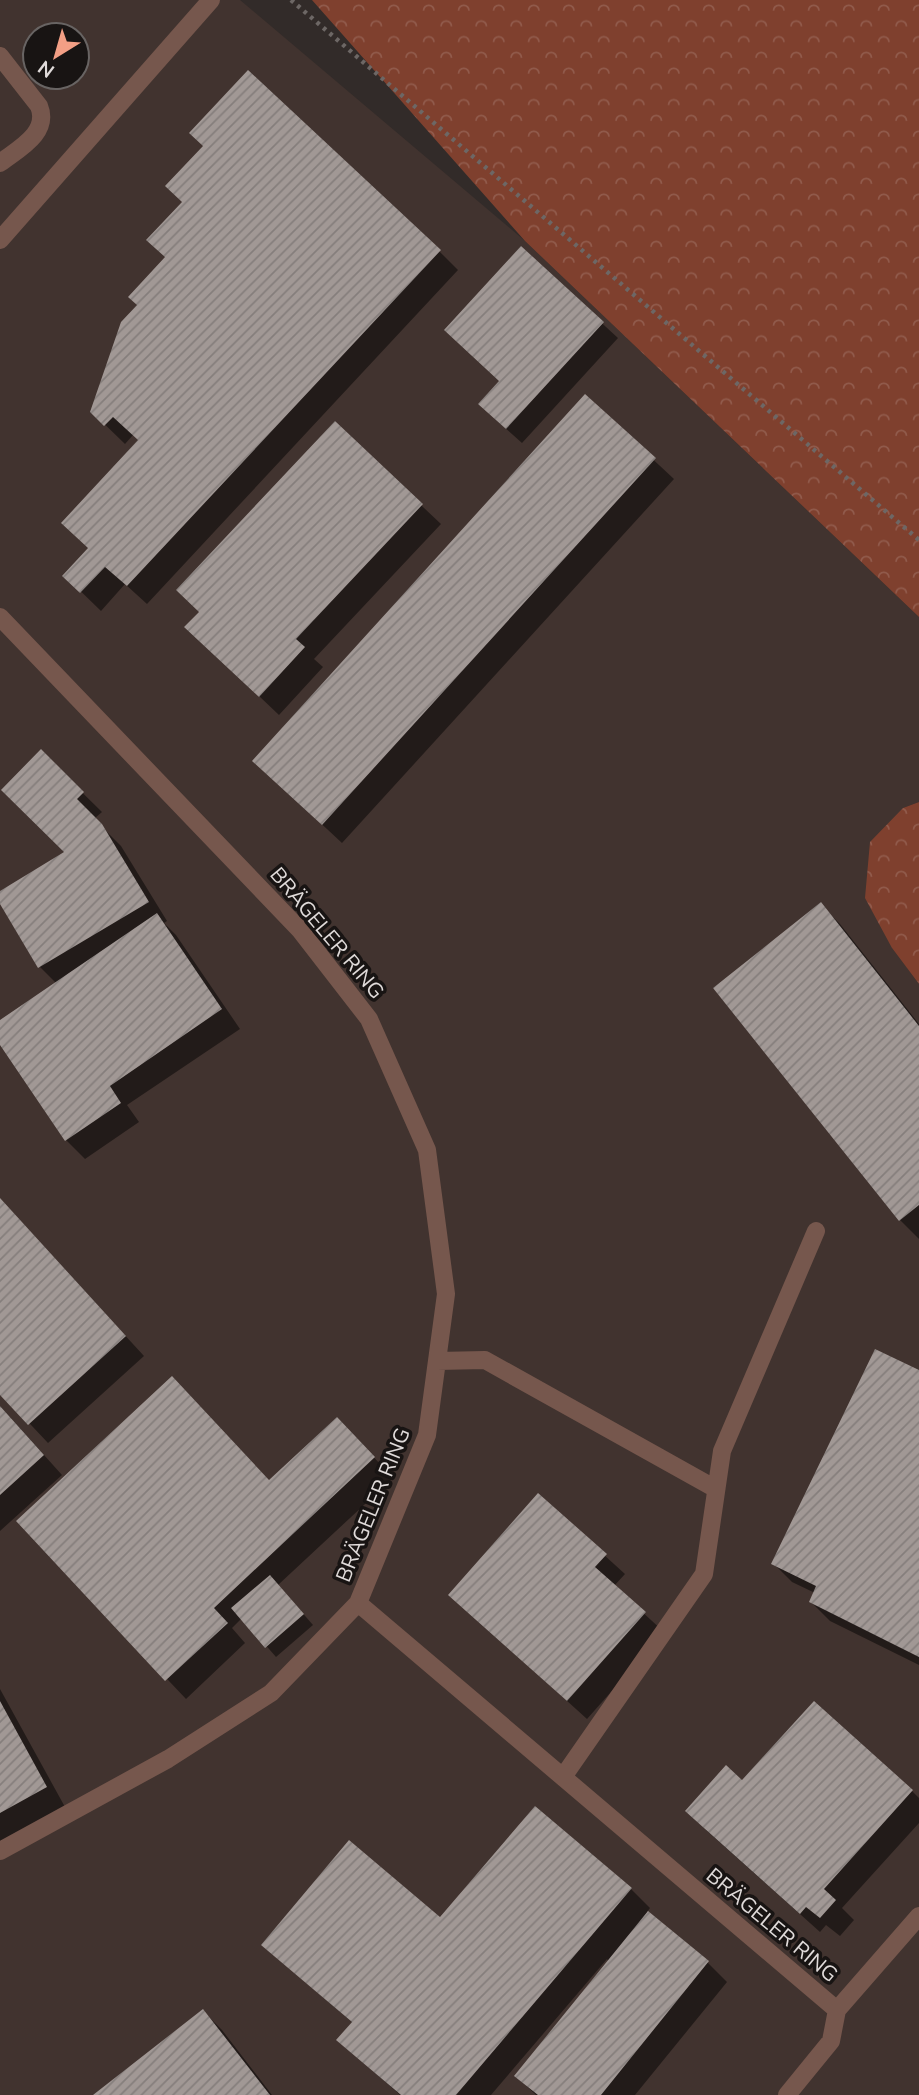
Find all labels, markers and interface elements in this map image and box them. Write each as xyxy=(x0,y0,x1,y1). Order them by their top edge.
north arrow xyxy=(21,21,91,91)
text: N xyxy=(33,54,60,83)
street label: BRÄGELER RING xyxy=(264,861,390,1005)
street label: BRÄGELER RING xyxy=(329,1424,417,1586)
street label: BRÄGELER RING xyxy=(700,1862,844,1988)

